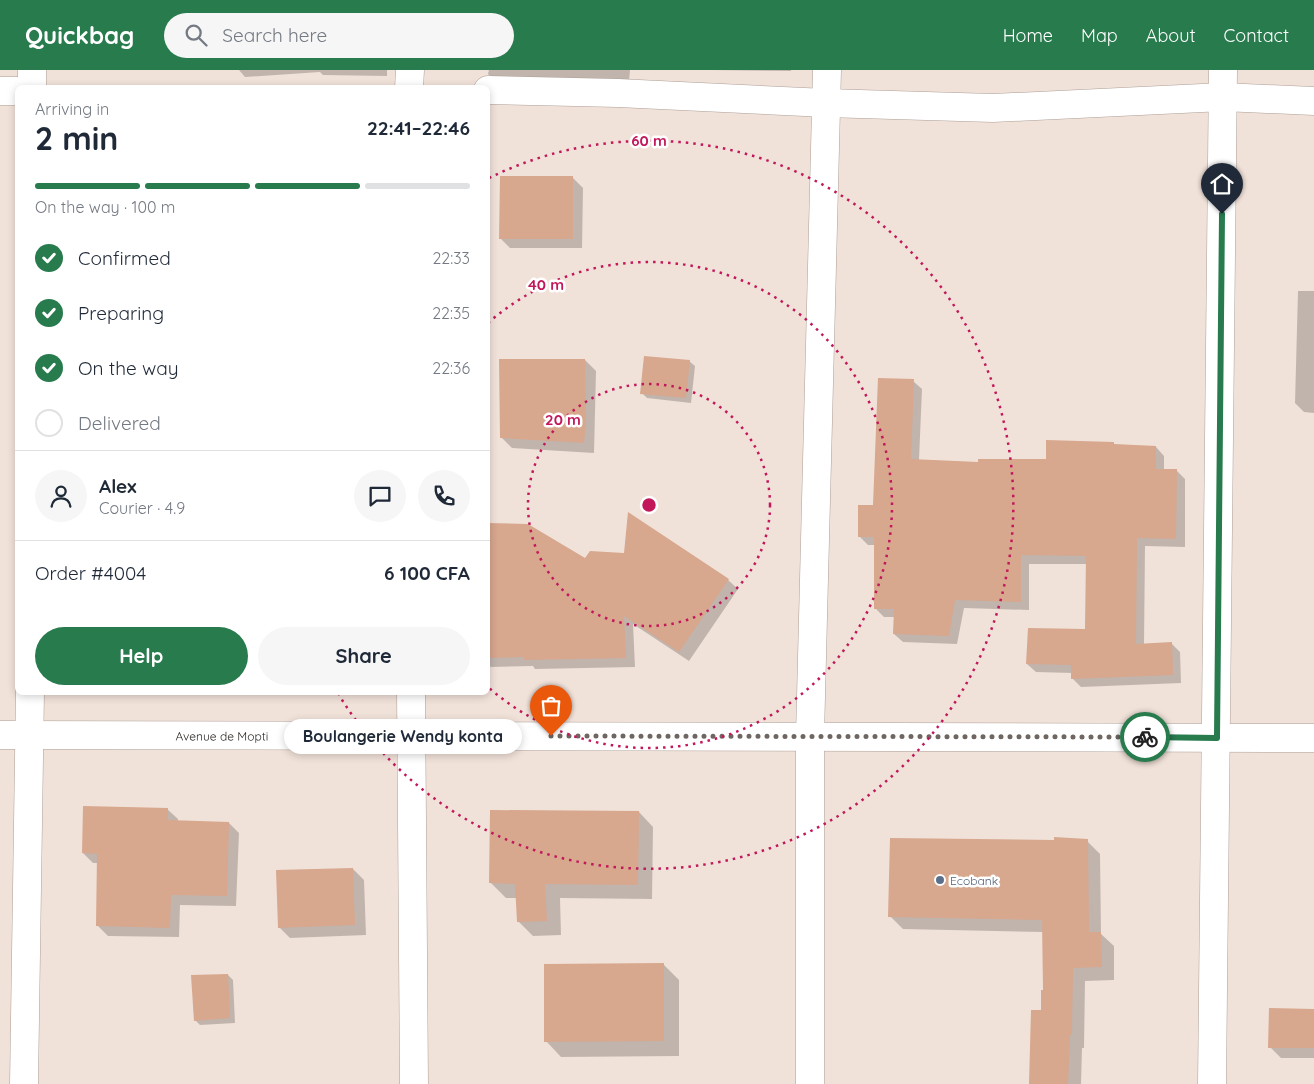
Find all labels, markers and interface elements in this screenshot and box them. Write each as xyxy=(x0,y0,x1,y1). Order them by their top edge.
search box xyxy=(164,13,514,58)
text: Quickbag xyxy=(25,20,134,50)
icon: search xyxy=(182,21,210,49)
text: Search here xyxy=(222,23,327,47)
text: Home xyxy=(1003,24,1053,47)
text: Map xyxy=(1081,24,1118,47)
text: About xyxy=(1146,24,1196,47)
text: Contact xyxy=(1224,24,1289,47)
text: Arriving in xyxy=(35,99,109,119)
text: 22:41–22:46 xyxy=(367,116,470,140)
text: 2 min xyxy=(35,118,118,158)
text: 60 m xyxy=(631,131,667,150)
pin xyxy=(1201,163,1243,214)
icon: home xyxy=(1208,170,1236,198)
text: On the way · 100 m xyxy=(35,197,175,217)
icon: check xyxy=(35,244,63,272)
text: Confirmed xyxy=(78,246,171,270)
text: 22:33 xyxy=(433,248,470,268)
text: 40 m xyxy=(528,275,564,294)
icon: check xyxy=(35,299,63,327)
text: Preparing xyxy=(78,301,164,325)
text: 22:35 xyxy=(432,303,470,323)
icon: check xyxy=(35,354,63,382)
text: On the way xyxy=(78,356,179,380)
text: 22:36 xyxy=(432,358,470,378)
text: 20 m xyxy=(545,410,581,429)
text: Delivered xyxy=(78,411,161,435)
button: person xyxy=(35,470,87,522)
button: chat xyxy=(354,470,406,522)
button: phone xyxy=(418,470,470,522)
text: Alex xyxy=(99,474,137,498)
centre of rings xyxy=(640,496,658,514)
text: Courier · 4.9 xyxy=(99,498,185,518)
text: Order #4004 xyxy=(35,561,146,585)
text: 6 100 CFA xyxy=(384,561,470,585)
button: Help xyxy=(35,627,248,685)
button: Share xyxy=(258,627,470,685)
pin xyxy=(530,685,572,736)
icon: bag xyxy=(537,692,565,720)
courier xyxy=(1120,712,1170,762)
callout: Boulangerie Wendy konta xyxy=(284,718,521,754)
icon: bike xyxy=(1131,723,1159,751)
text: Boulangerie Wendy konta xyxy=(303,726,503,746)
street label: Avenue de Mopti xyxy=(176,728,268,743)
place label: Ecobank xyxy=(950,873,998,888)
marker: Ecobank xyxy=(934,874,946,886)

